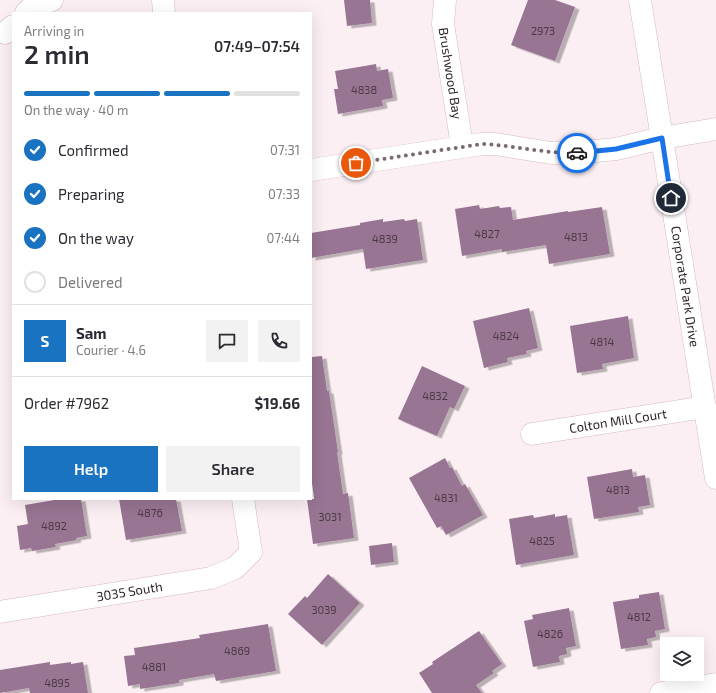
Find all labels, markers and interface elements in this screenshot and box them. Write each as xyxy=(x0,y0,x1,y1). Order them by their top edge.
text: Arriving in xyxy=(24,23,84,39)
house number: 2973 xyxy=(531,24,555,37)
street label: Brushwood Bay xyxy=(436,26,466,121)
text: 07:49–07:54 xyxy=(214,37,300,55)
text: 2 min xyxy=(24,38,90,69)
house number: 4838 xyxy=(351,83,377,96)
text: On the way · 40 m xyxy=(24,102,128,118)
courier xyxy=(557,133,597,173)
icon: check xyxy=(24,139,46,161)
text: Confirmed xyxy=(58,141,129,159)
text: 07:31 xyxy=(270,142,300,158)
icon: car xyxy=(566,142,588,164)
pin xyxy=(339,146,373,180)
icon: bag xyxy=(345,152,367,174)
pin xyxy=(654,181,688,215)
icon: check xyxy=(24,183,46,205)
text: Preparing xyxy=(58,185,124,203)
text: 07:33 xyxy=(268,186,300,202)
icon: home xyxy=(660,187,682,209)
street label: Corporate Park Drive xyxy=(668,225,703,348)
icon: check xyxy=(24,227,46,249)
house number: 4827 xyxy=(474,227,500,240)
text: On the way xyxy=(58,229,134,247)
text: 07:44 xyxy=(266,230,300,246)
house number: 4813 xyxy=(564,230,588,243)
house number: 4839 xyxy=(372,232,398,245)
text: Delivered xyxy=(58,273,123,291)
button: chat xyxy=(206,320,248,362)
button: phone xyxy=(258,320,300,362)
text: Sam xyxy=(76,324,107,342)
house number: 4824 xyxy=(493,329,519,342)
text: S xyxy=(41,332,49,350)
house number: 4814 xyxy=(590,335,615,348)
text: Courier · 4.6 xyxy=(76,342,146,358)
house number: 4832 xyxy=(422,389,448,402)
text: Order #7962 xyxy=(24,394,109,412)
text: $19.66 xyxy=(255,394,300,412)
street label: Colton Mill Court xyxy=(568,405,668,436)
button: Help xyxy=(24,446,158,492)
button: Share xyxy=(166,446,300,492)
house number: 4813 xyxy=(606,483,630,496)
house number: 4831 xyxy=(434,491,458,504)
house number: 4876 xyxy=(137,506,163,519)
house number: 3031 xyxy=(318,510,342,523)
house number: 4892 xyxy=(41,519,67,532)
house number: 4825 xyxy=(529,534,555,547)
street label: 3035 South xyxy=(95,578,164,604)
house number: 3039 xyxy=(311,603,337,616)
house number: 4812 xyxy=(627,610,651,623)
house number: 4826 xyxy=(537,627,563,640)
map controls xyxy=(660,637,704,681)
button: layers xyxy=(660,637,704,681)
house number: 4869 xyxy=(224,644,250,657)
house number: 4881 xyxy=(142,660,166,673)
house number: 4895 xyxy=(44,676,70,689)

